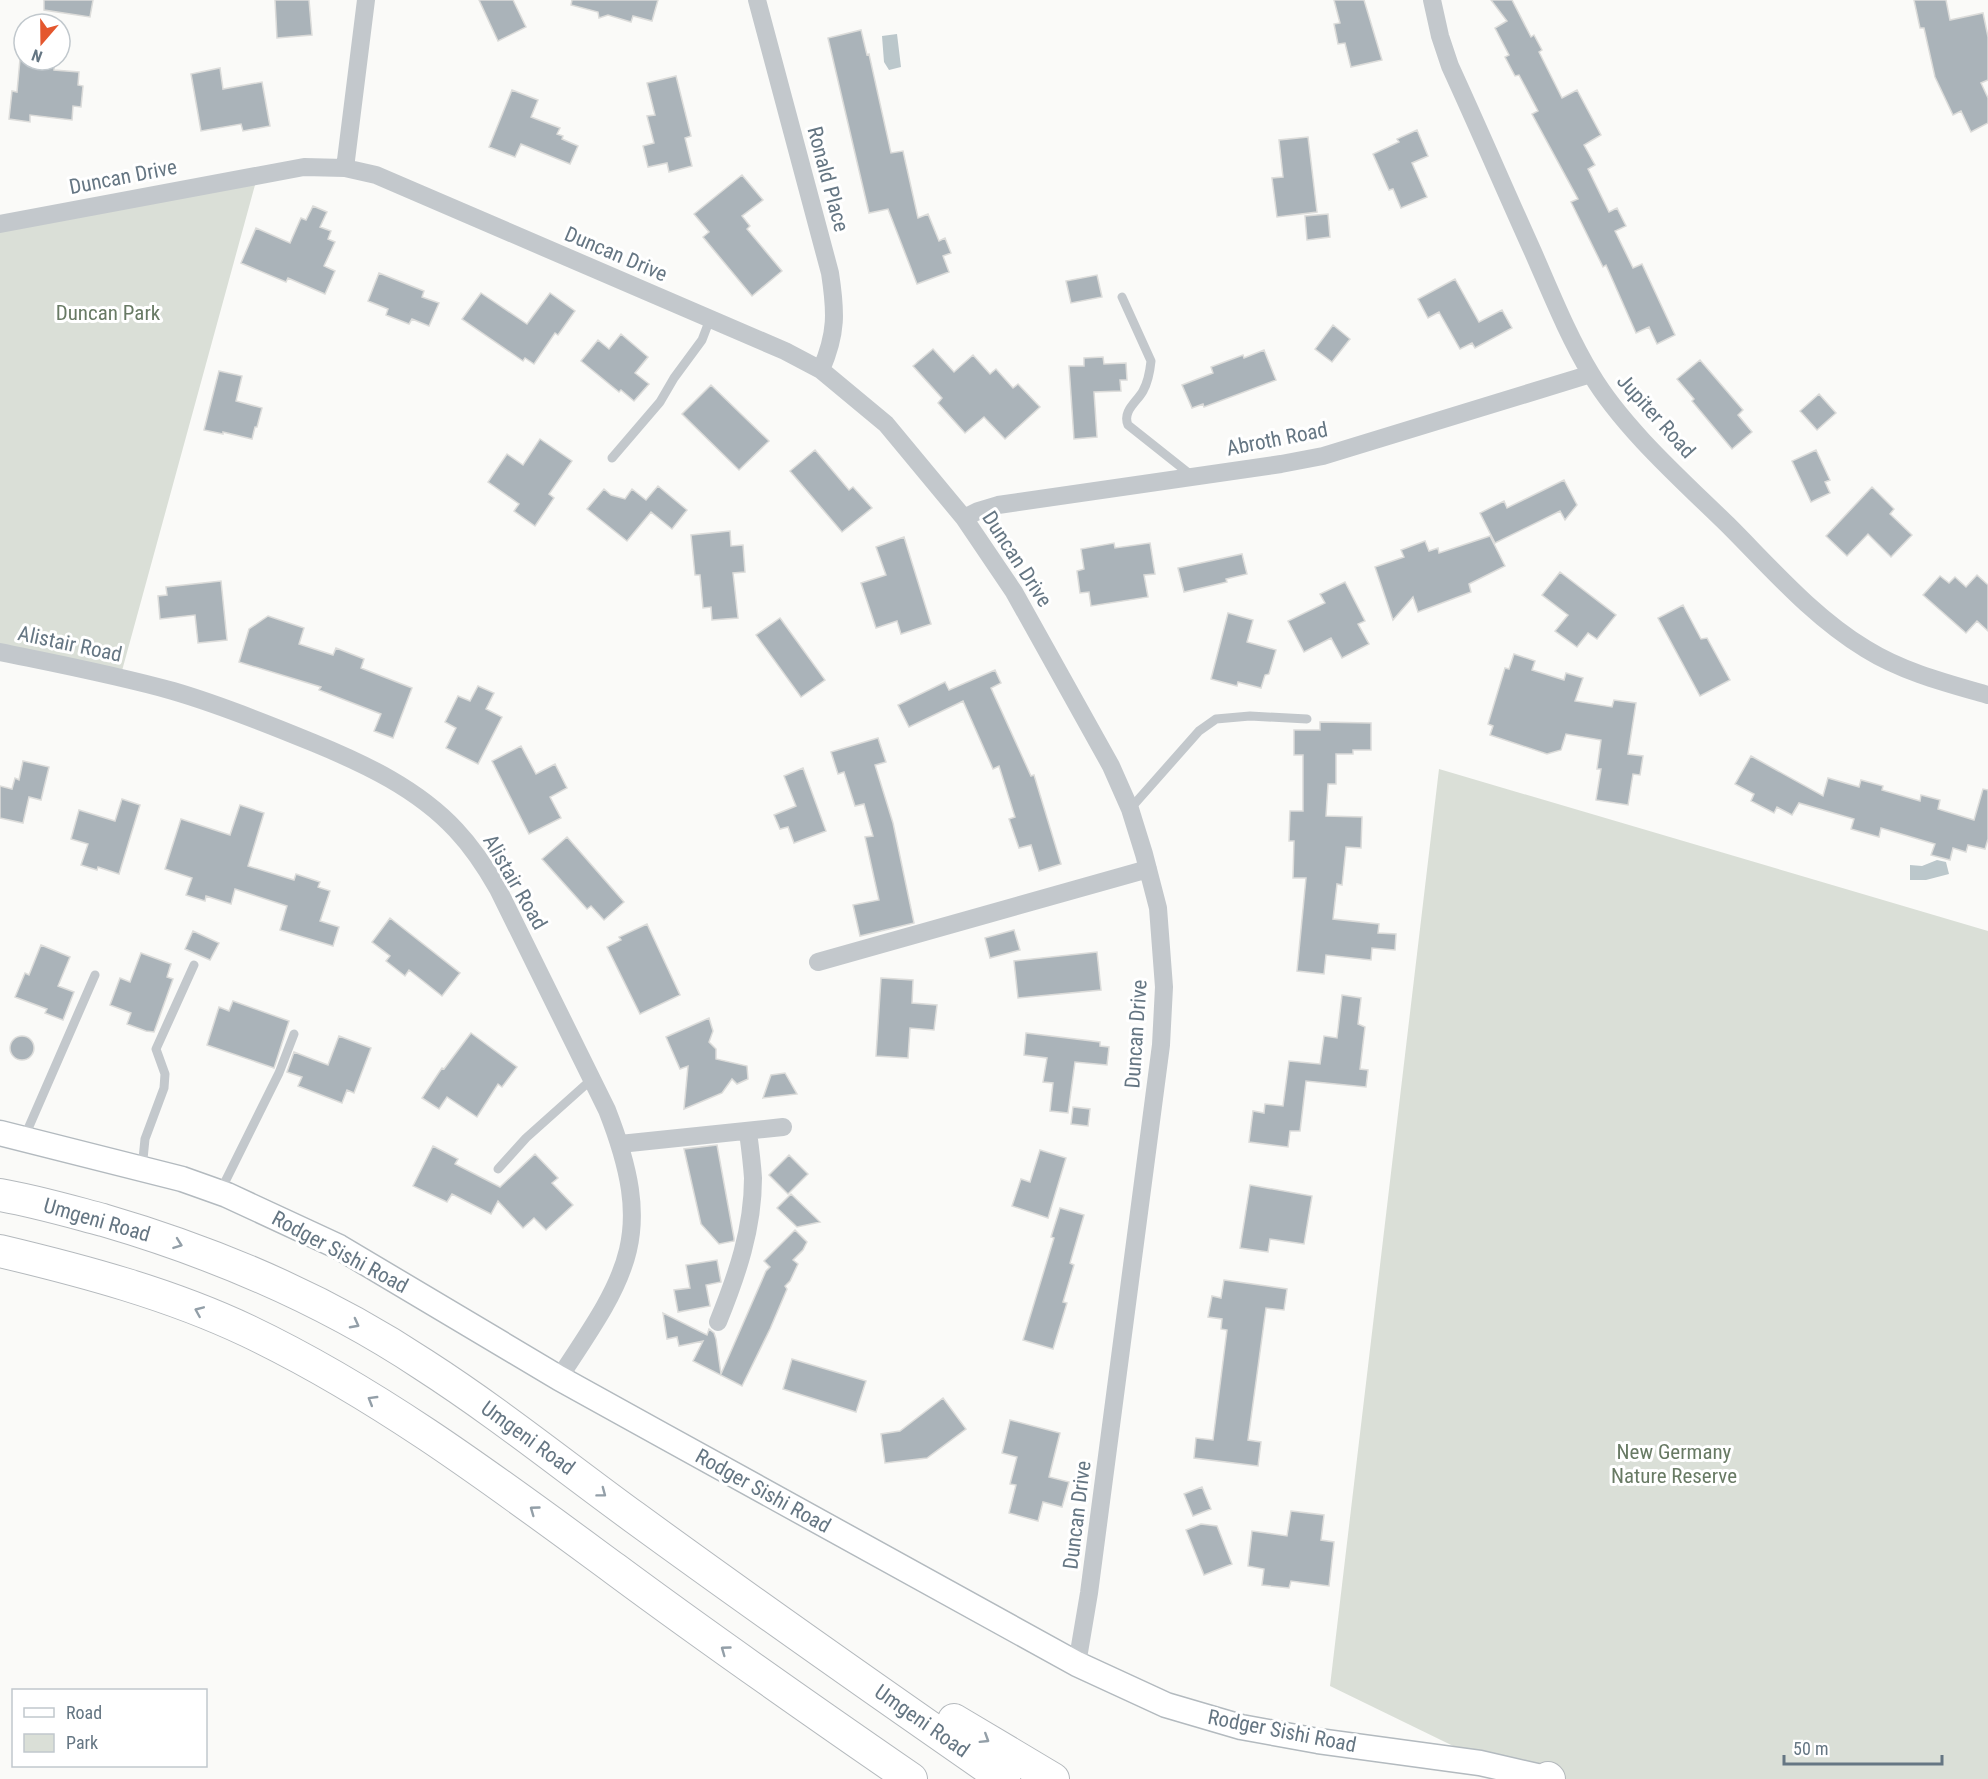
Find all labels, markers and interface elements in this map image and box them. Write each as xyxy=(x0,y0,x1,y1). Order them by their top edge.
north arrow xyxy=(12,12,72,72)
text: N xyxy=(29,45,45,66)
street label: Ronald Place xyxy=(802,124,854,234)
street label: Duncan Drive xyxy=(67,155,179,199)
street label: Duncan Drive xyxy=(561,222,671,286)
park label: Duncan Park xyxy=(56,301,161,325)
street label: Jupiter Road xyxy=(1612,369,1700,463)
street label: Abroth Road xyxy=(1224,417,1330,461)
street label: Duncan Drive xyxy=(977,507,1057,611)
street label: Alistair Road xyxy=(16,621,124,667)
street label: Alistair Road xyxy=(478,830,552,934)
street label: Duncan Drive xyxy=(1120,979,1152,1089)
street label: Umgeni Road xyxy=(41,1193,153,1247)
street label: Rodger Sishi Road xyxy=(268,1206,412,1298)
one-way arrow xyxy=(171,1237,182,1249)
one-way arrow xyxy=(195,1306,206,1318)
one-way arrow xyxy=(349,1317,360,1328)
one-way arrow xyxy=(368,1396,378,1408)
street label: Umgeni Road xyxy=(477,1396,579,1480)
park label: New Germany Nature Reserve xyxy=(1611,1440,1737,1488)
street label: Rodger Sishi Road xyxy=(691,1444,835,1538)
street label: Duncan Drive xyxy=(1058,1459,1096,1571)
one-way arrow xyxy=(596,1486,607,1497)
one-way arrow xyxy=(529,1506,540,1517)
one-way arrow xyxy=(720,1646,731,1657)
street label: Umgeni Road xyxy=(870,1680,974,1762)
legend xyxy=(12,1689,207,1767)
text: Road xyxy=(66,1702,102,1723)
street label: Rodger Sishi Road xyxy=(1206,1705,1358,1757)
scale bar xyxy=(1784,1728,1942,1766)
text: Park xyxy=(66,1732,98,1753)
one-way arrow xyxy=(979,1732,990,1743)
text: 50 m xyxy=(1793,1738,1828,1759)

